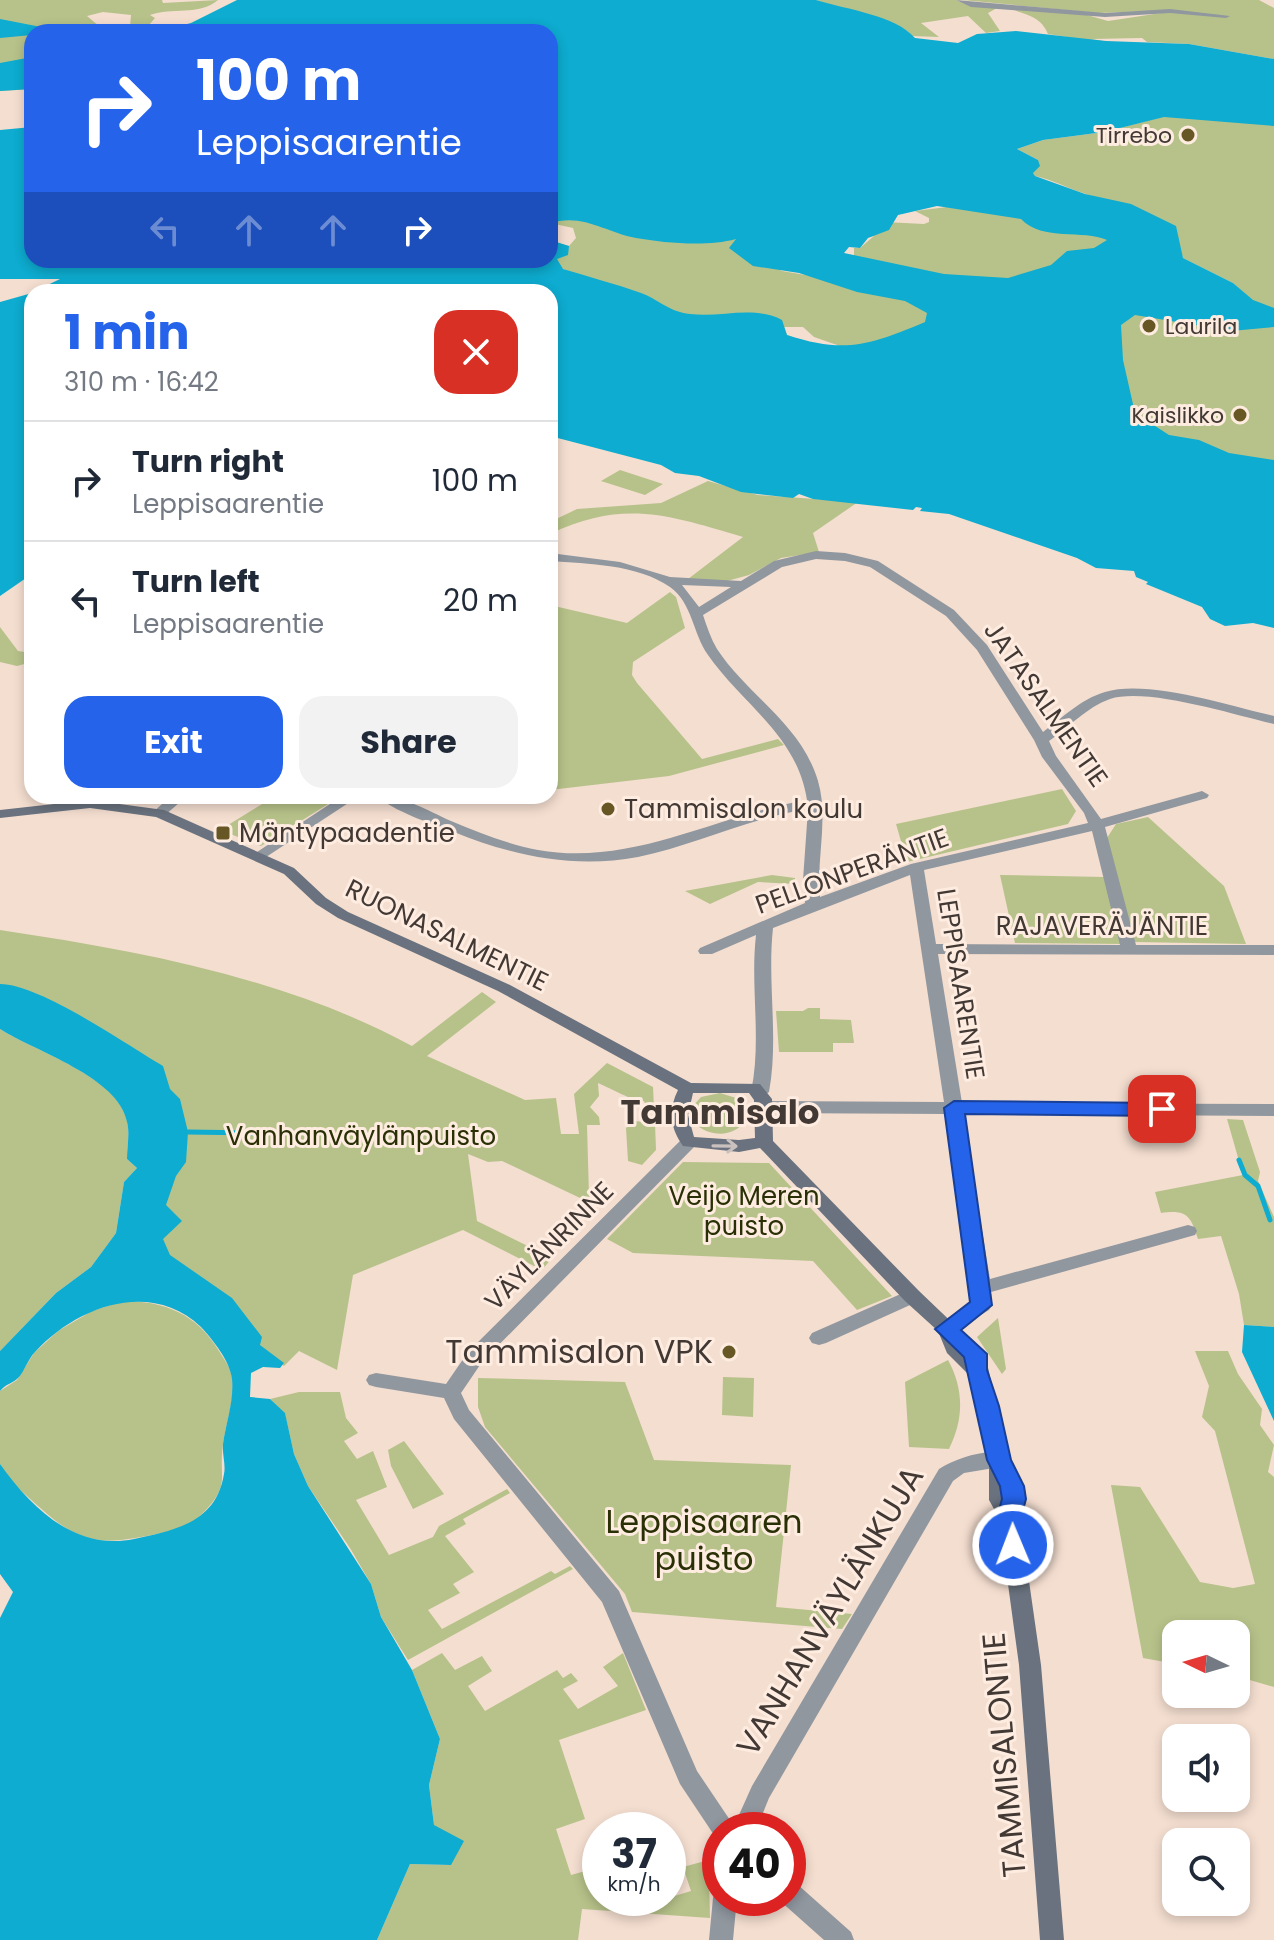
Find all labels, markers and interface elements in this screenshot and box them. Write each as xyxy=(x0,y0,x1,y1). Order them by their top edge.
text: 100 m xyxy=(196,41,361,120)
icon: right xyxy=(64,56,168,160)
text: Leppisaarentie xyxy=(196,117,462,168)
place label: Tirrebo xyxy=(1096,120,1172,151)
marker: Tirrebo xyxy=(1179,126,1197,144)
icon: left xyxy=(143,208,187,252)
icon: ahead xyxy=(227,208,271,252)
icon: ahead xyxy=(311,208,355,252)
icon: right xyxy=(395,208,439,252)
text: 1 min xyxy=(64,299,190,366)
button: close xyxy=(434,310,518,394)
place label: Laurila xyxy=(1165,311,1237,342)
marker: Laurila xyxy=(1140,317,1158,335)
text: 310 m · 16:42 xyxy=(64,364,219,400)
place label: Kaislikko xyxy=(1131,400,1224,431)
marker: Kaislikko xyxy=(1231,406,1249,424)
text: Turn right xyxy=(132,440,284,483)
icon: right xyxy=(64,459,108,503)
text: 100 m xyxy=(432,459,518,502)
text: Leppisaarentie xyxy=(132,486,324,522)
text: Turn left xyxy=(132,560,260,603)
icon: left xyxy=(64,579,108,623)
text: 20 m xyxy=(443,579,518,622)
text: Leppisaarentie xyxy=(132,606,324,642)
street label: JATASALMENTIE xyxy=(975,614,1117,794)
button: Exit xyxy=(64,696,283,788)
button: Share xyxy=(299,696,518,788)
place label: Tammisalon koulu xyxy=(624,791,863,827)
marker: Tammisalon koulu xyxy=(599,800,617,818)
place label: Mäntypaadentie xyxy=(239,815,455,851)
street label: PELLONPERÄNTIE xyxy=(750,819,954,923)
marker: Mäntypaadentie xyxy=(214,824,232,842)
street label: RUONASALMENTIE xyxy=(340,870,554,1000)
street label: LEPPISAARENTIE xyxy=(928,886,994,1082)
street label: RAJAVERÄJÄNTIE xyxy=(996,908,1208,944)
pin xyxy=(1128,1075,1196,1143)
icon: arrive xyxy=(1140,1087,1184,1131)
district label: Tammisalo xyxy=(621,1088,819,1136)
park label: Vanhanväylänpuisto xyxy=(226,1118,496,1154)
one-way arrow xyxy=(711,1138,738,1154)
street label: VÄYLÄNRINNE xyxy=(476,1173,622,1319)
park label: Veijo Meren puisto xyxy=(668,1178,820,1244)
place label: Tammisalon VPK xyxy=(445,1329,713,1374)
marker: Tammisalon VPK xyxy=(720,1343,738,1361)
street label: VANHANVÄYLÄNKUJA xyxy=(725,1457,934,1764)
park label: Leppisaaren puisto xyxy=(605,1499,803,1581)
position arrow xyxy=(971,1503,1055,1587)
north arrow xyxy=(1162,1620,1250,1708)
map controls xyxy=(1162,1620,1250,1916)
street label: TAMMISALONTIE xyxy=(970,1631,1037,1879)
button: sound xyxy=(1162,1724,1250,1812)
speed limit sign: 40 xyxy=(702,1812,806,1916)
text: 37 xyxy=(611,1826,657,1882)
button: search xyxy=(1162,1828,1250,1916)
text: km/h xyxy=(607,1870,661,1898)

